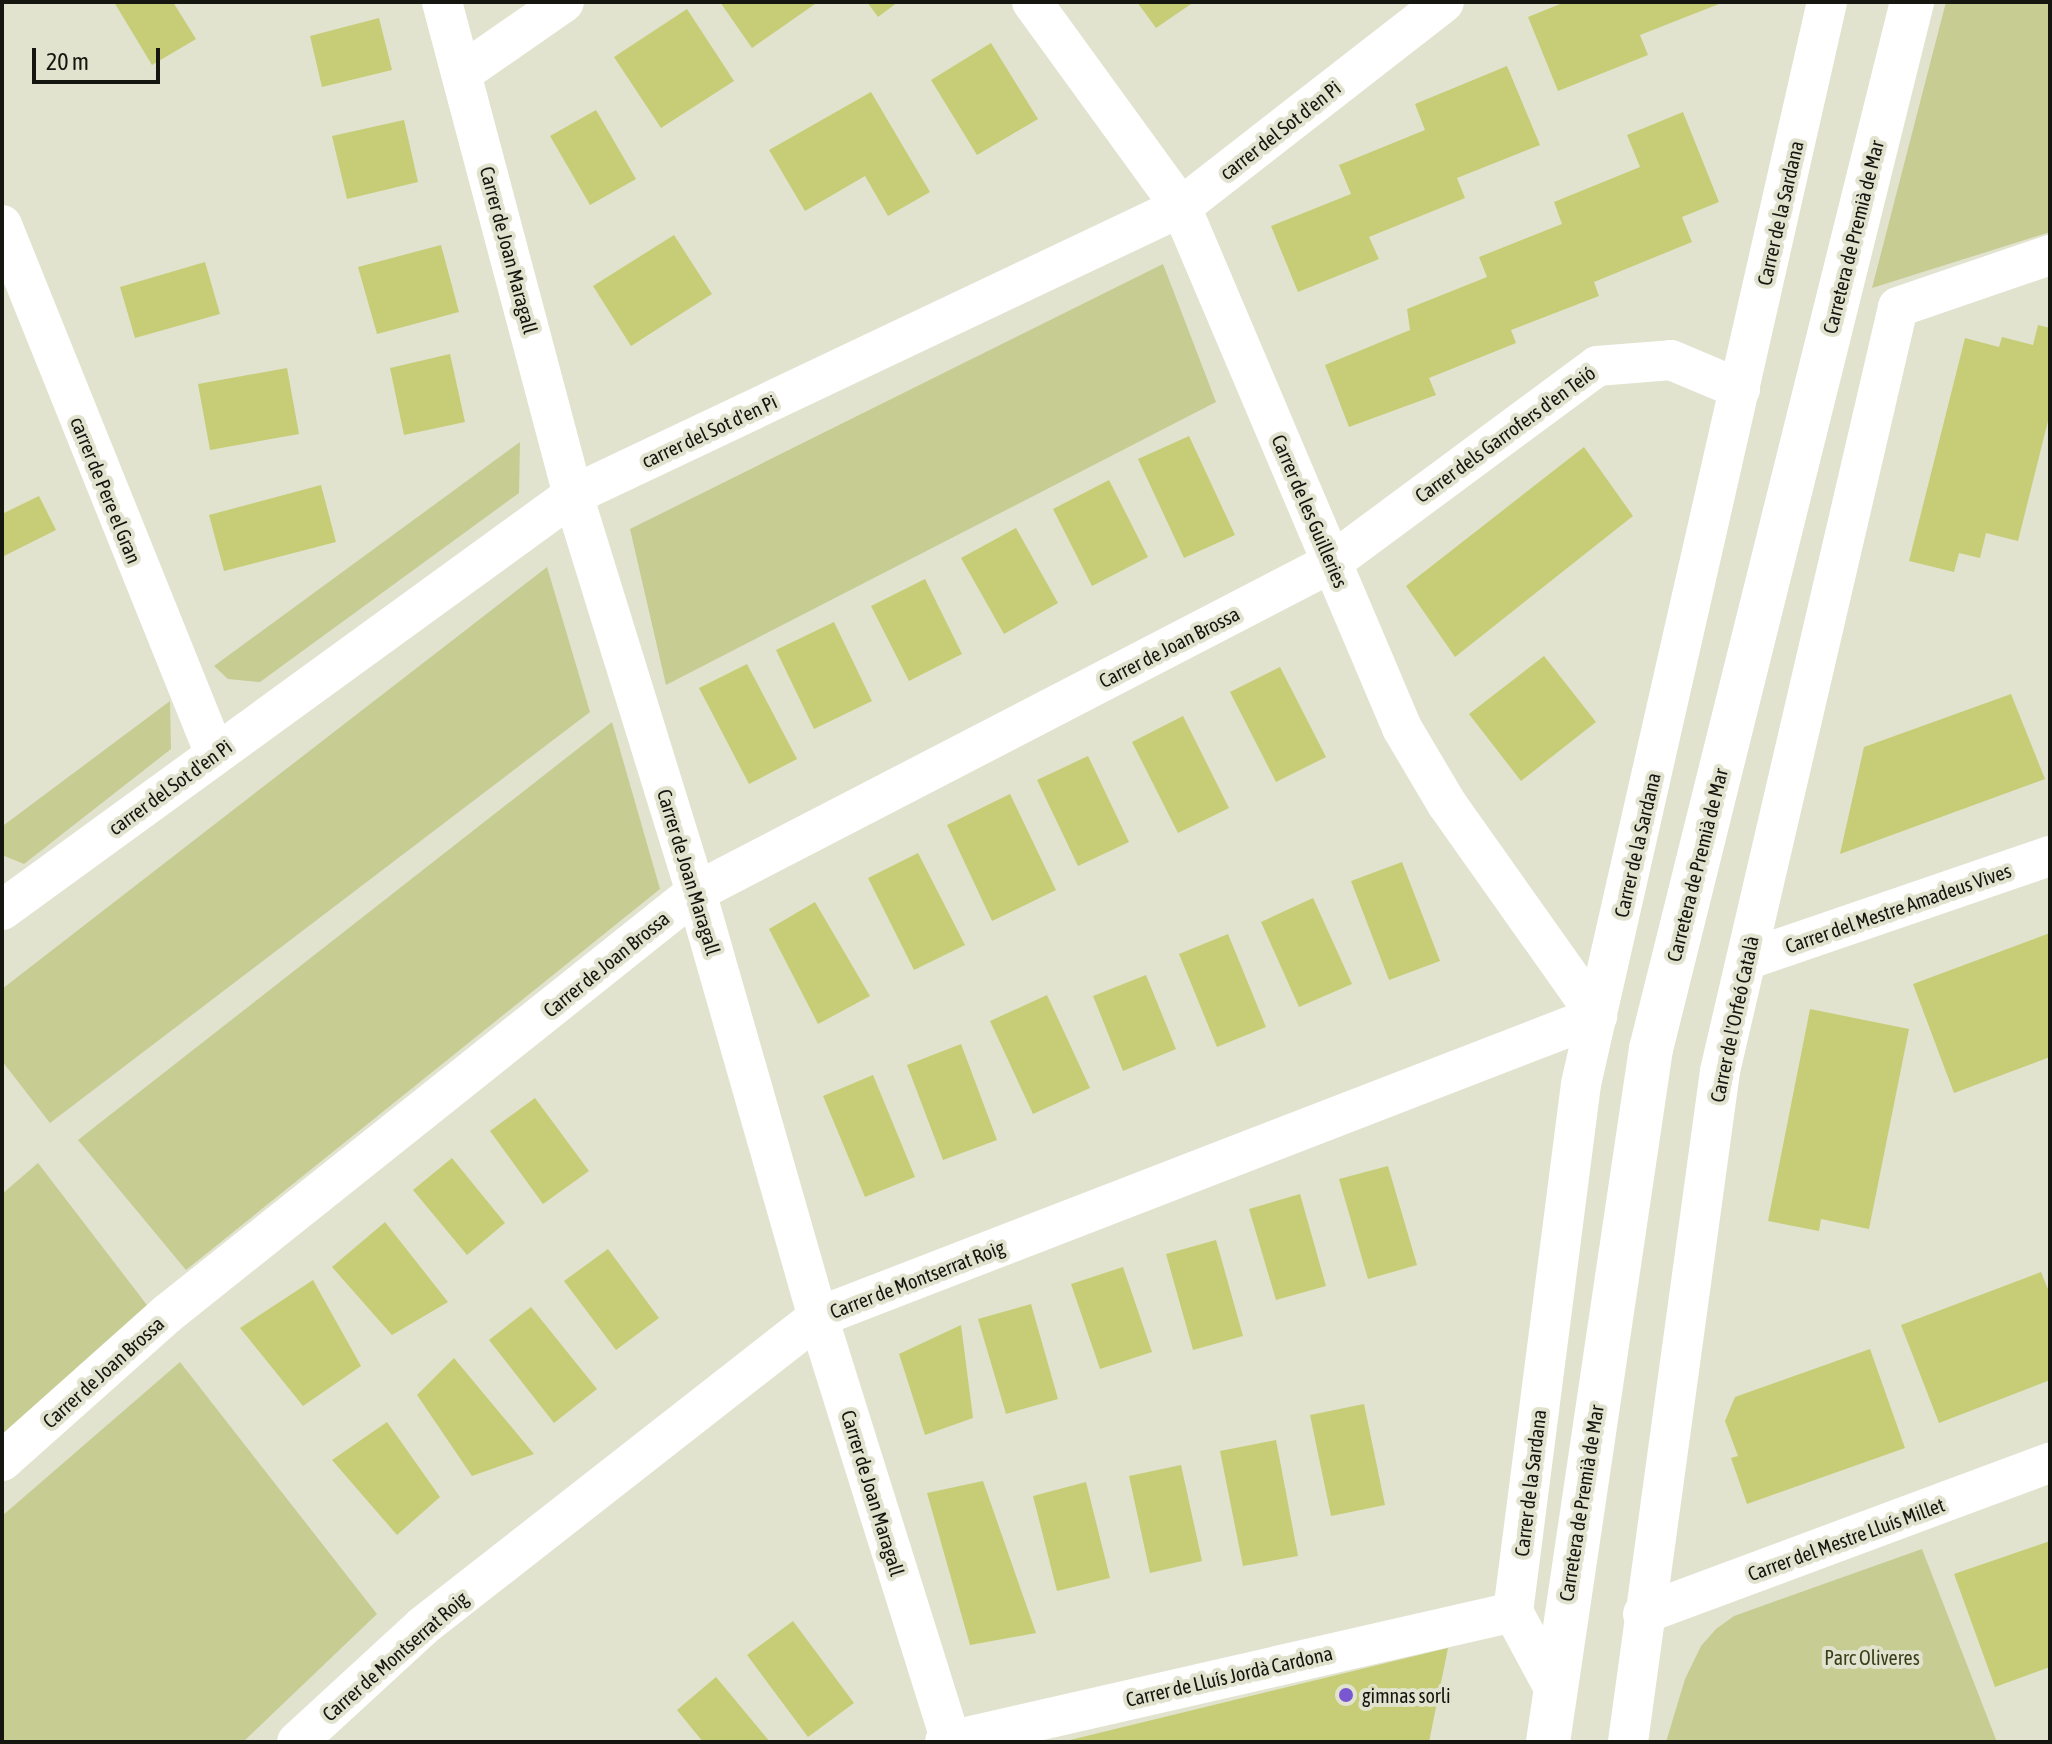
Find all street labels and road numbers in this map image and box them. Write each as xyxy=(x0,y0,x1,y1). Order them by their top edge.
street label: carrer del Sot d'en Pi xyxy=(1215,75,1345,185)
street label: Carrer de la Sardana xyxy=(1752,138,1808,288)
street label: Carretera de Premià de Mar xyxy=(1817,138,1889,336)
street label: Carrer de Joan Maragall xyxy=(475,164,543,336)
street label: Carrer dels Garrofers d'en Teió xyxy=(1410,361,1600,507)
street label: carrer del Sot d'en Pi xyxy=(637,389,781,473)
street label: carrer de Pere el Gran xyxy=(66,413,146,567)
street label: Carrer de les Guilleries xyxy=(1267,431,1353,591)
street label: Carrer de Joan Brossa xyxy=(1095,601,1243,693)
street label: carrer del Sot d'en Pi xyxy=(104,734,236,840)
street label: Carretera de Premià de Mar xyxy=(1661,766,1733,964)
street label: Carrer de la Sardana xyxy=(1609,770,1665,920)
street label: Carrer de Joan Maragall xyxy=(652,786,726,958)
street label: Carrer del Mestre Amadeus Vives xyxy=(1782,858,2014,958)
street label: Carrer de Joan Brossa xyxy=(538,906,674,1022)
street label: Carrer de l'Orfeó Català xyxy=(1705,934,1763,1104)
street label: Carrer de Montserrat Roig xyxy=(826,1235,1008,1323)
street label: Carrer de Joan Brossa xyxy=(37,1311,169,1433)
street label: Carretera de Premià de Mar xyxy=(1554,1403,1608,1603)
street label: Carrer de Joan Maragall xyxy=(836,1407,910,1579)
street label: Carrer de la Sardana xyxy=(1509,1408,1551,1558)
street label: Carrer del Mestre Lluís Millet xyxy=(1744,1492,1948,1586)
street label: Carrer de Montserrat Roig xyxy=(317,1586,473,1726)
street label: Carrer de Lluís Jordà Cardona xyxy=(1123,1641,1335,1711)

